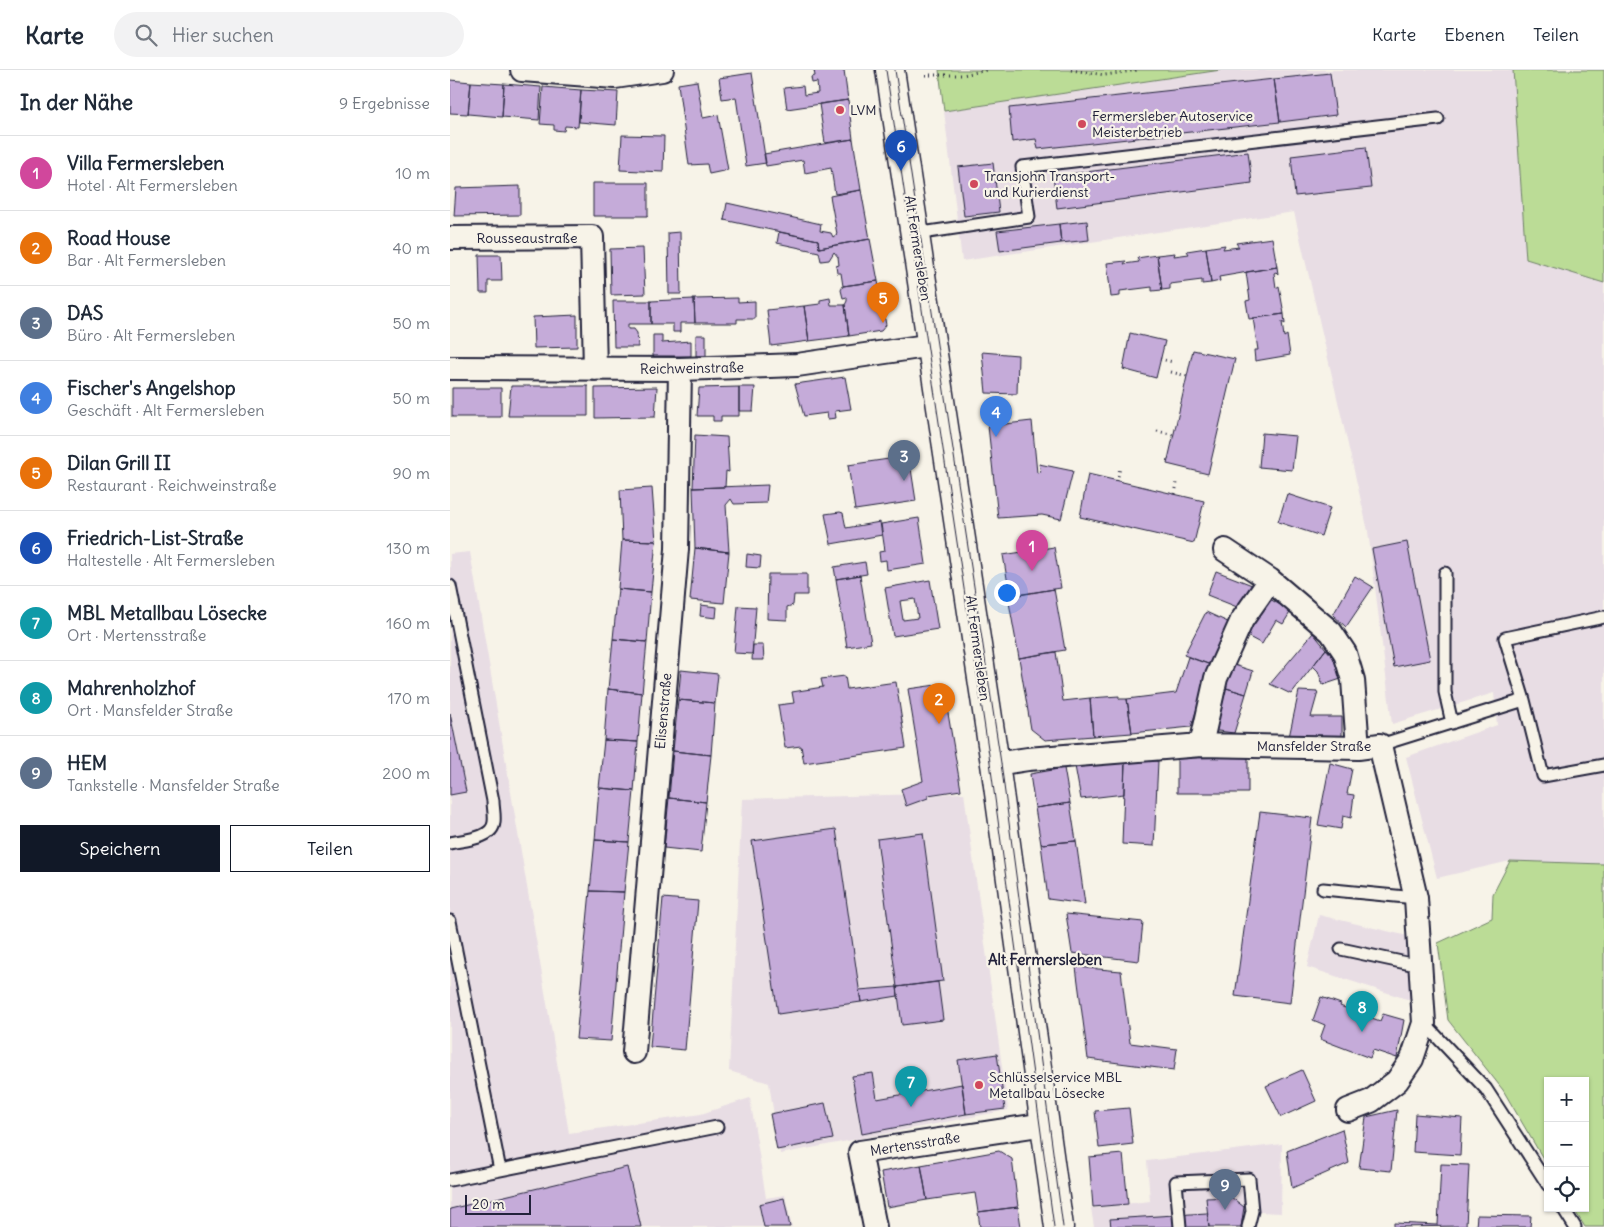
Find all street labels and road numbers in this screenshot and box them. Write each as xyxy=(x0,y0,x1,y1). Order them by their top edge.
street label: Alt Fermersleben xyxy=(901,194,935,302)
street label: Rousseaustraße xyxy=(476,229,578,247)
street label: Reichweinstraße xyxy=(640,358,744,378)
street label: Alt Fermersleben xyxy=(962,594,994,702)
street label: Elisenstraße xyxy=(651,672,675,750)
street label: Mansfelder Straße xyxy=(1257,737,1371,755)
street label: Mertensstraße xyxy=(869,1128,961,1160)

